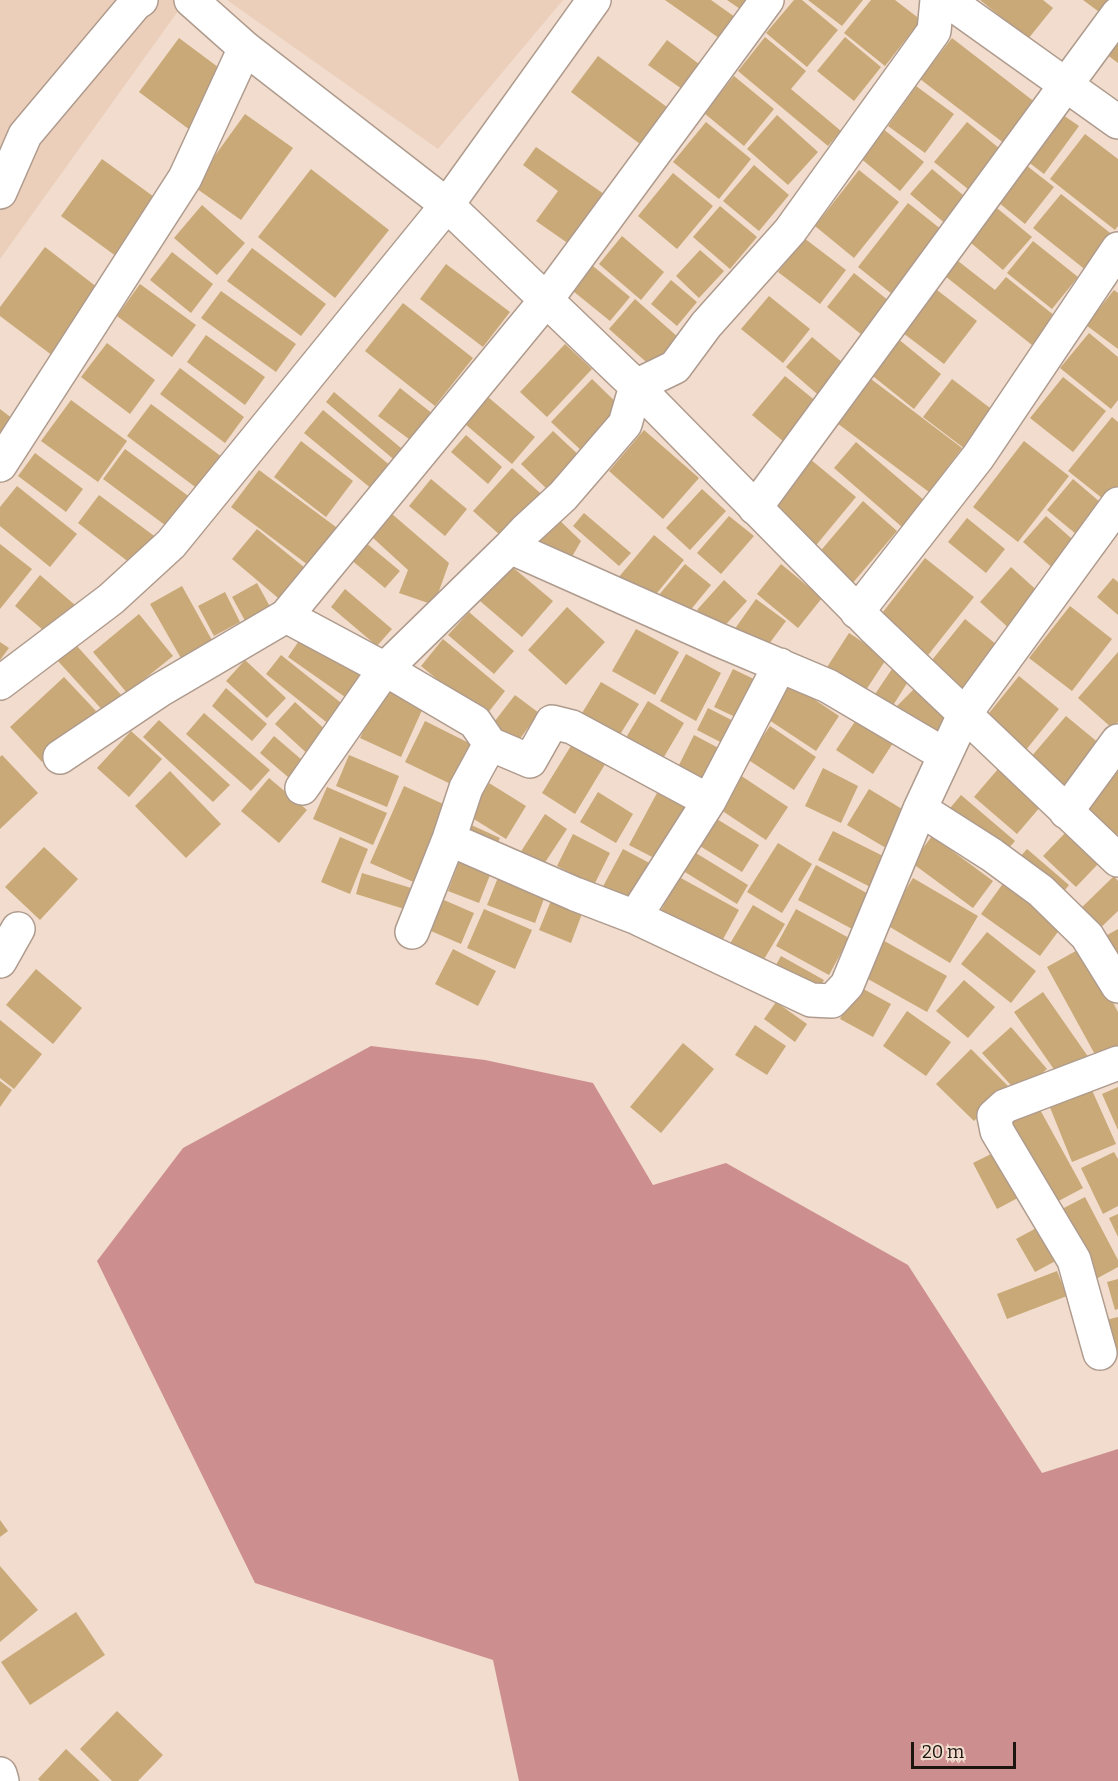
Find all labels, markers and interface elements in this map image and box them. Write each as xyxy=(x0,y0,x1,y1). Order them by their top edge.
scale bar xyxy=(914,1730,1019,1768)
text: 20 m xyxy=(922,1741,964,1763)

